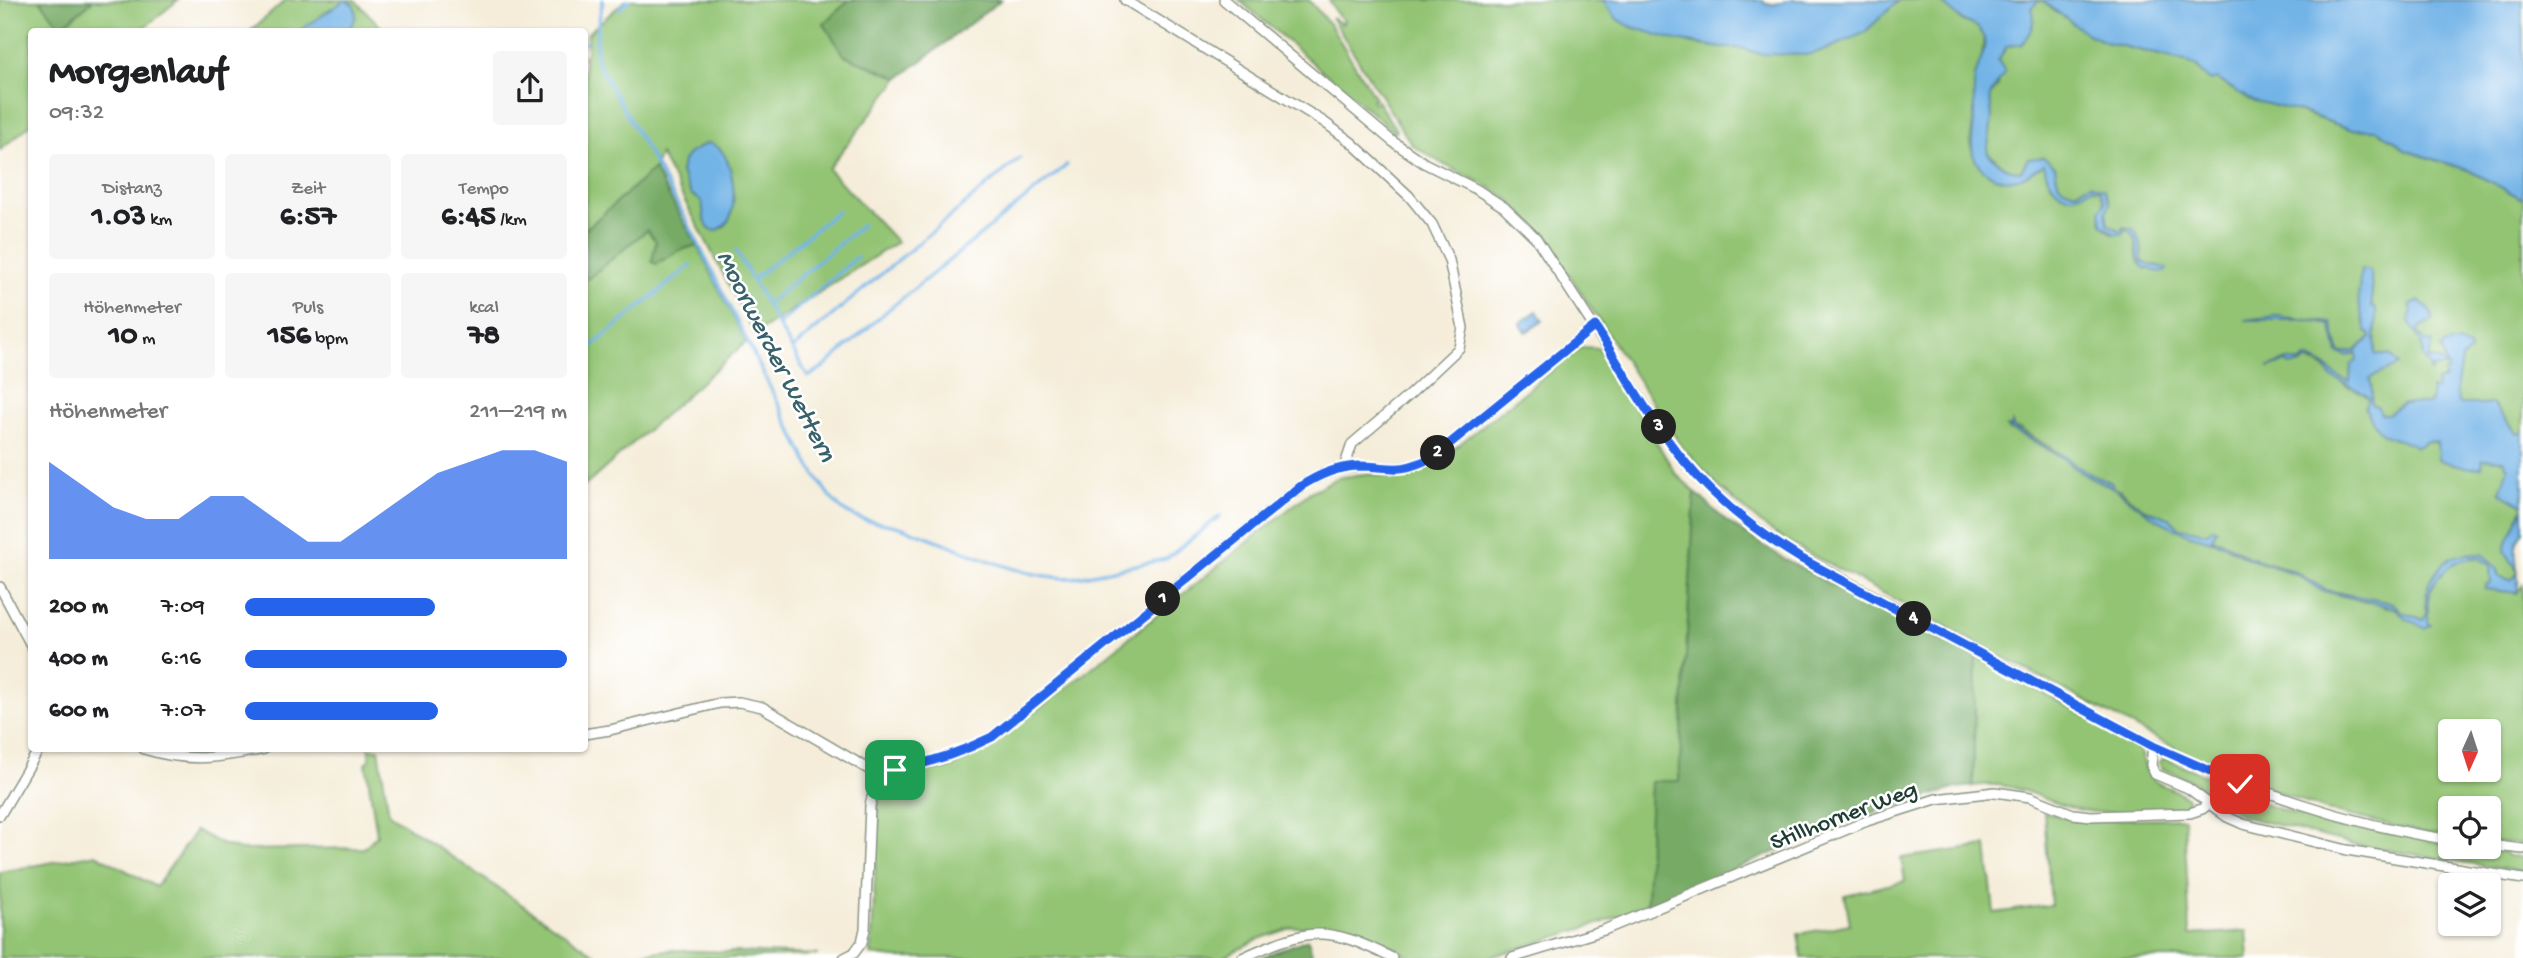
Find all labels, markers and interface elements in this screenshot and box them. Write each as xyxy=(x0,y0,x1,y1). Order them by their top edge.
button: share xyxy=(493,51,567,125)
text: Morgenlauf xyxy=(49,52,227,96)
text: 09:32 xyxy=(49,100,104,127)
text: Distanz xyxy=(102,178,162,201)
text: Zeit xyxy=(291,178,325,201)
text: Tempo xyxy=(459,178,509,201)
text: 1.03 xyxy=(92,201,146,236)
text: 6:57 xyxy=(280,201,336,236)
text: 6:45 xyxy=(441,201,496,236)
text: km xyxy=(146,209,172,232)
text: /km xyxy=(496,209,527,232)
water label: Moorwerder Wettern xyxy=(707,246,841,468)
text: Höhenmeter xyxy=(83,297,181,320)
text: Puls xyxy=(293,297,323,320)
text: kcal xyxy=(469,297,499,320)
text: 10 xyxy=(108,320,138,355)
text: 156 xyxy=(268,320,311,355)
text: 78 xyxy=(468,320,500,355)
text: m xyxy=(138,328,156,351)
text: bpm xyxy=(311,328,348,351)
text: Höhenmeter xyxy=(49,399,167,426)
text: 211–219 m xyxy=(469,399,567,426)
pin: 3 xyxy=(1642,410,1676,444)
text: 3 xyxy=(1654,415,1663,438)
pin: 2 xyxy=(1420,435,1456,470)
text: 2 xyxy=(1433,441,1442,464)
pin: 1 xyxy=(1146,582,1180,616)
text: 1 xyxy=(1159,587,1166,610)
text: 200 m xyxy=(49,594,108,621)
text: 7:09 xyxy=(161,594,205,621)
pin: 4 xyxy=(1896,602,1932,636)
text: 4 xyxy=(1909,607,1918,630)
text: 400 m xyxy=(49,646,108,673)
text: 6:16 xyxy=(161,646,201,673)
text: 600 m xyxy=(49,698,109,725)
text: 7:07 xyxy=(161,698,205,725)
north arrow xyxy=(2438,719,2501,782)
map controls xyxy=(2438,719,2501,936)
pin xyxy=(865,740,925,800)
icon: arrive xyxy=(876,751,914,789)
pin xyxy=(2210,754,2270,814)
icon: check xyxy=(2221,765,2259,803)
street label: Stillhorner Weg xyxy=(1767,776,1922,859)
button: locate xyxy=(2438,796,2501,859)
button: layers xyxy=(2438,873,2501,936)

